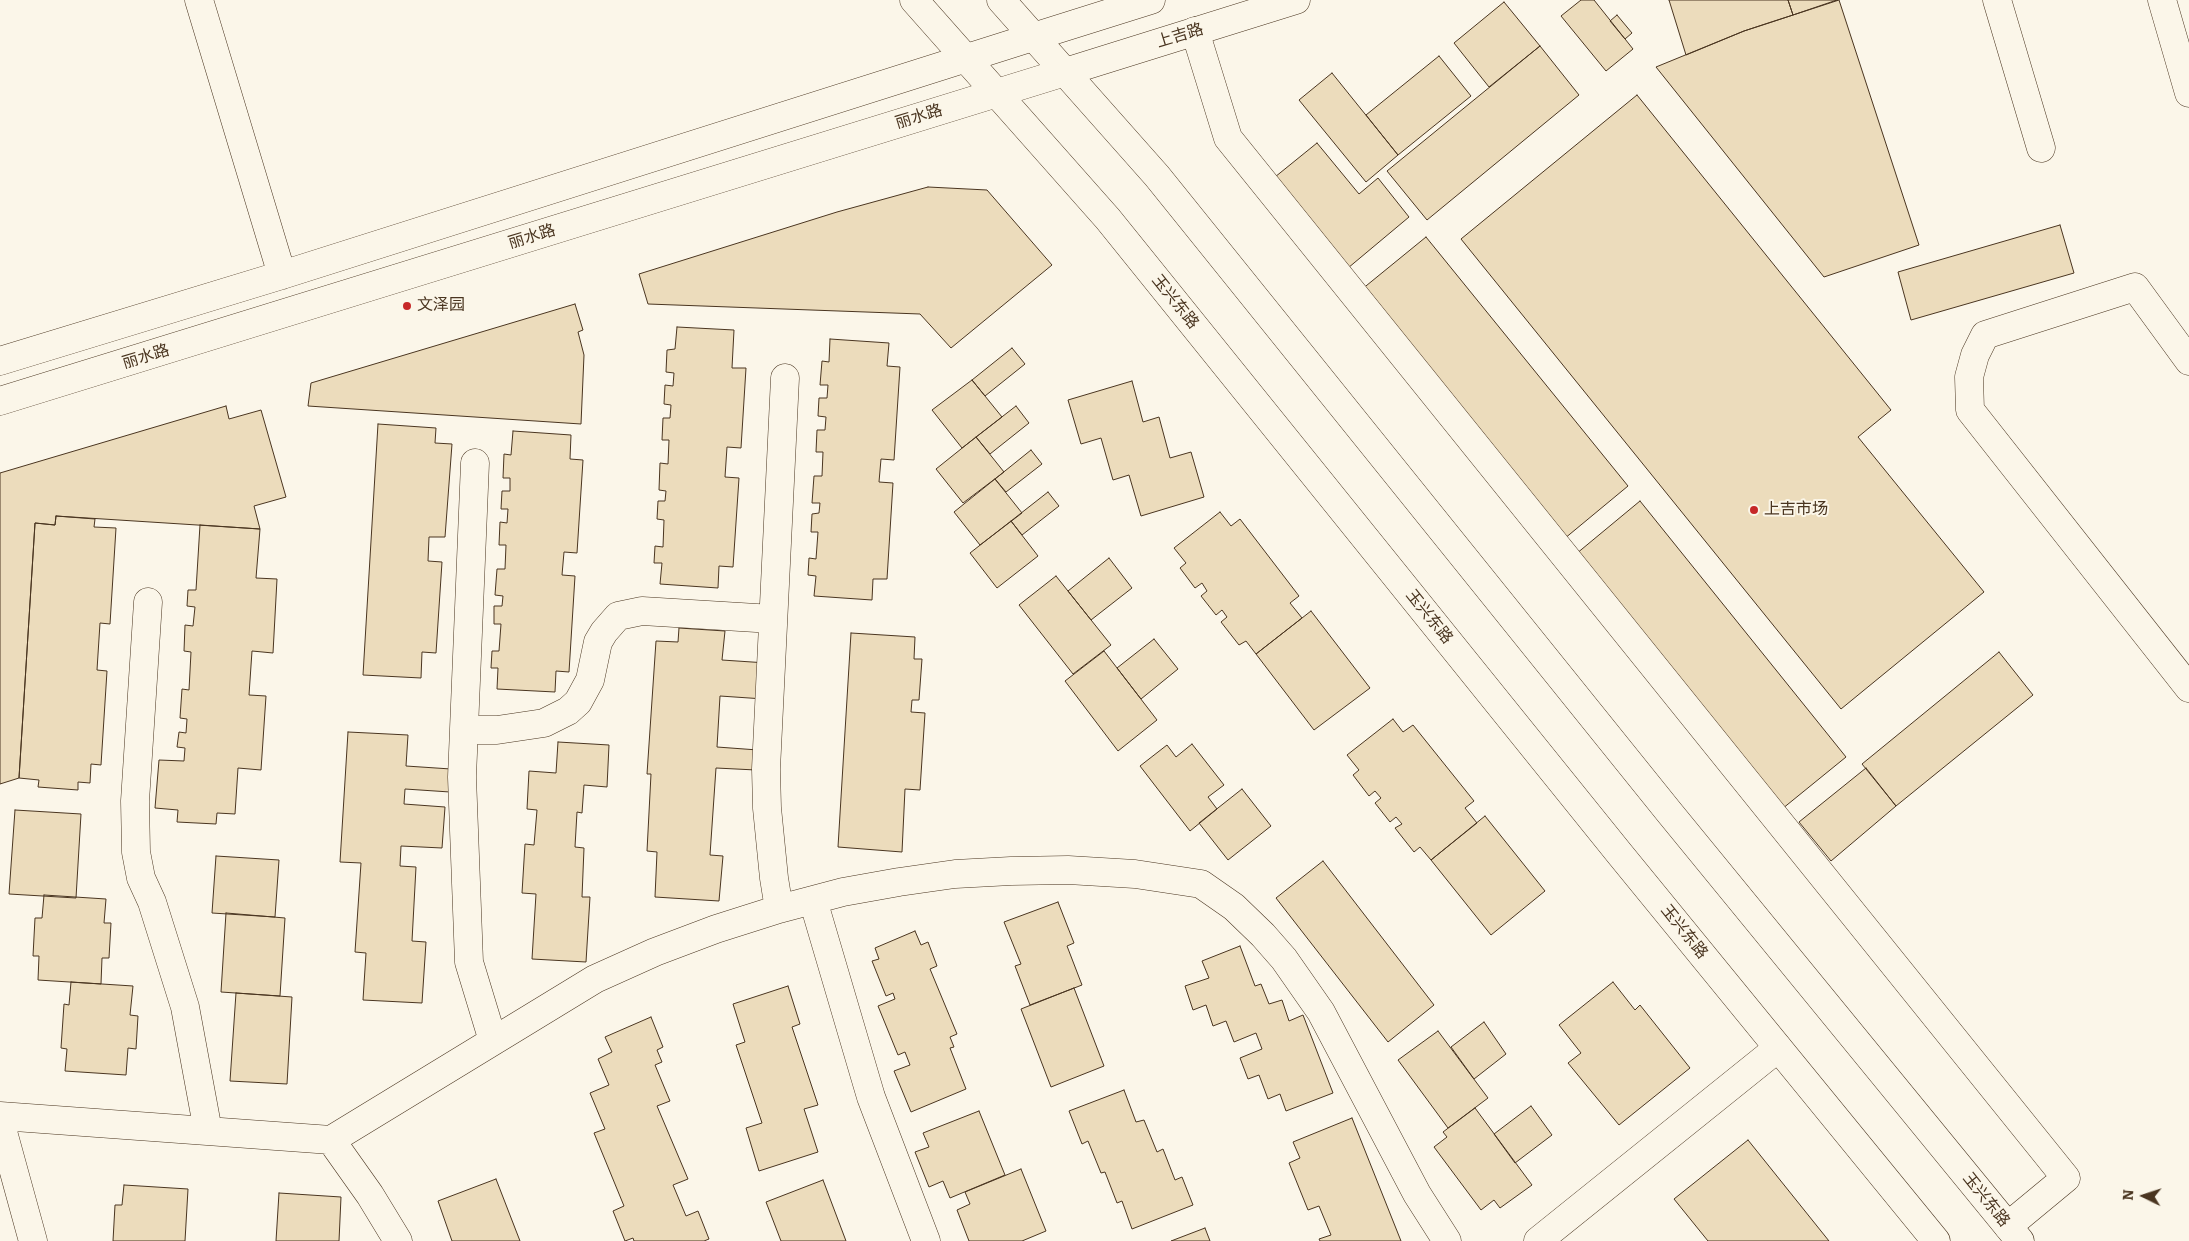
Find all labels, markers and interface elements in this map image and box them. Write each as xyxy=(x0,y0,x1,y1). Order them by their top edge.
street label: 上吉路 xyxy=(1154,20,1206,52)
street label: 丽水路 xyxy=(893,101,945,133)
street label: 丽水路 xyxy=(506,221,558,253)
street label: 玉兴东路 xyxy=(1147,271,1203,333)
place label: 文泽园 xyxy=(417,296,465,316)
marker: 文泽园 xyxy=(401,300,413,312)
street label: 丽水路 xyxy=(120,341,172,373)
place label: 上吉市场 xyxy=(1764,500,1828,520)
marker: 上吉市场 xyxy=(1748,504,1760,516)
street label: 玉兴东路 xyxy=(1401,586,1457,648)
street label: 玉兴东路 xyxy=(1656,901,1712,963)
street label: 玉兴东路 xyxy=(1958,1169,2014,1231)
north arrow xyxy=(2119,1171,2169,1221)
text: N xyxy=(2120,1189,2137,1201)

